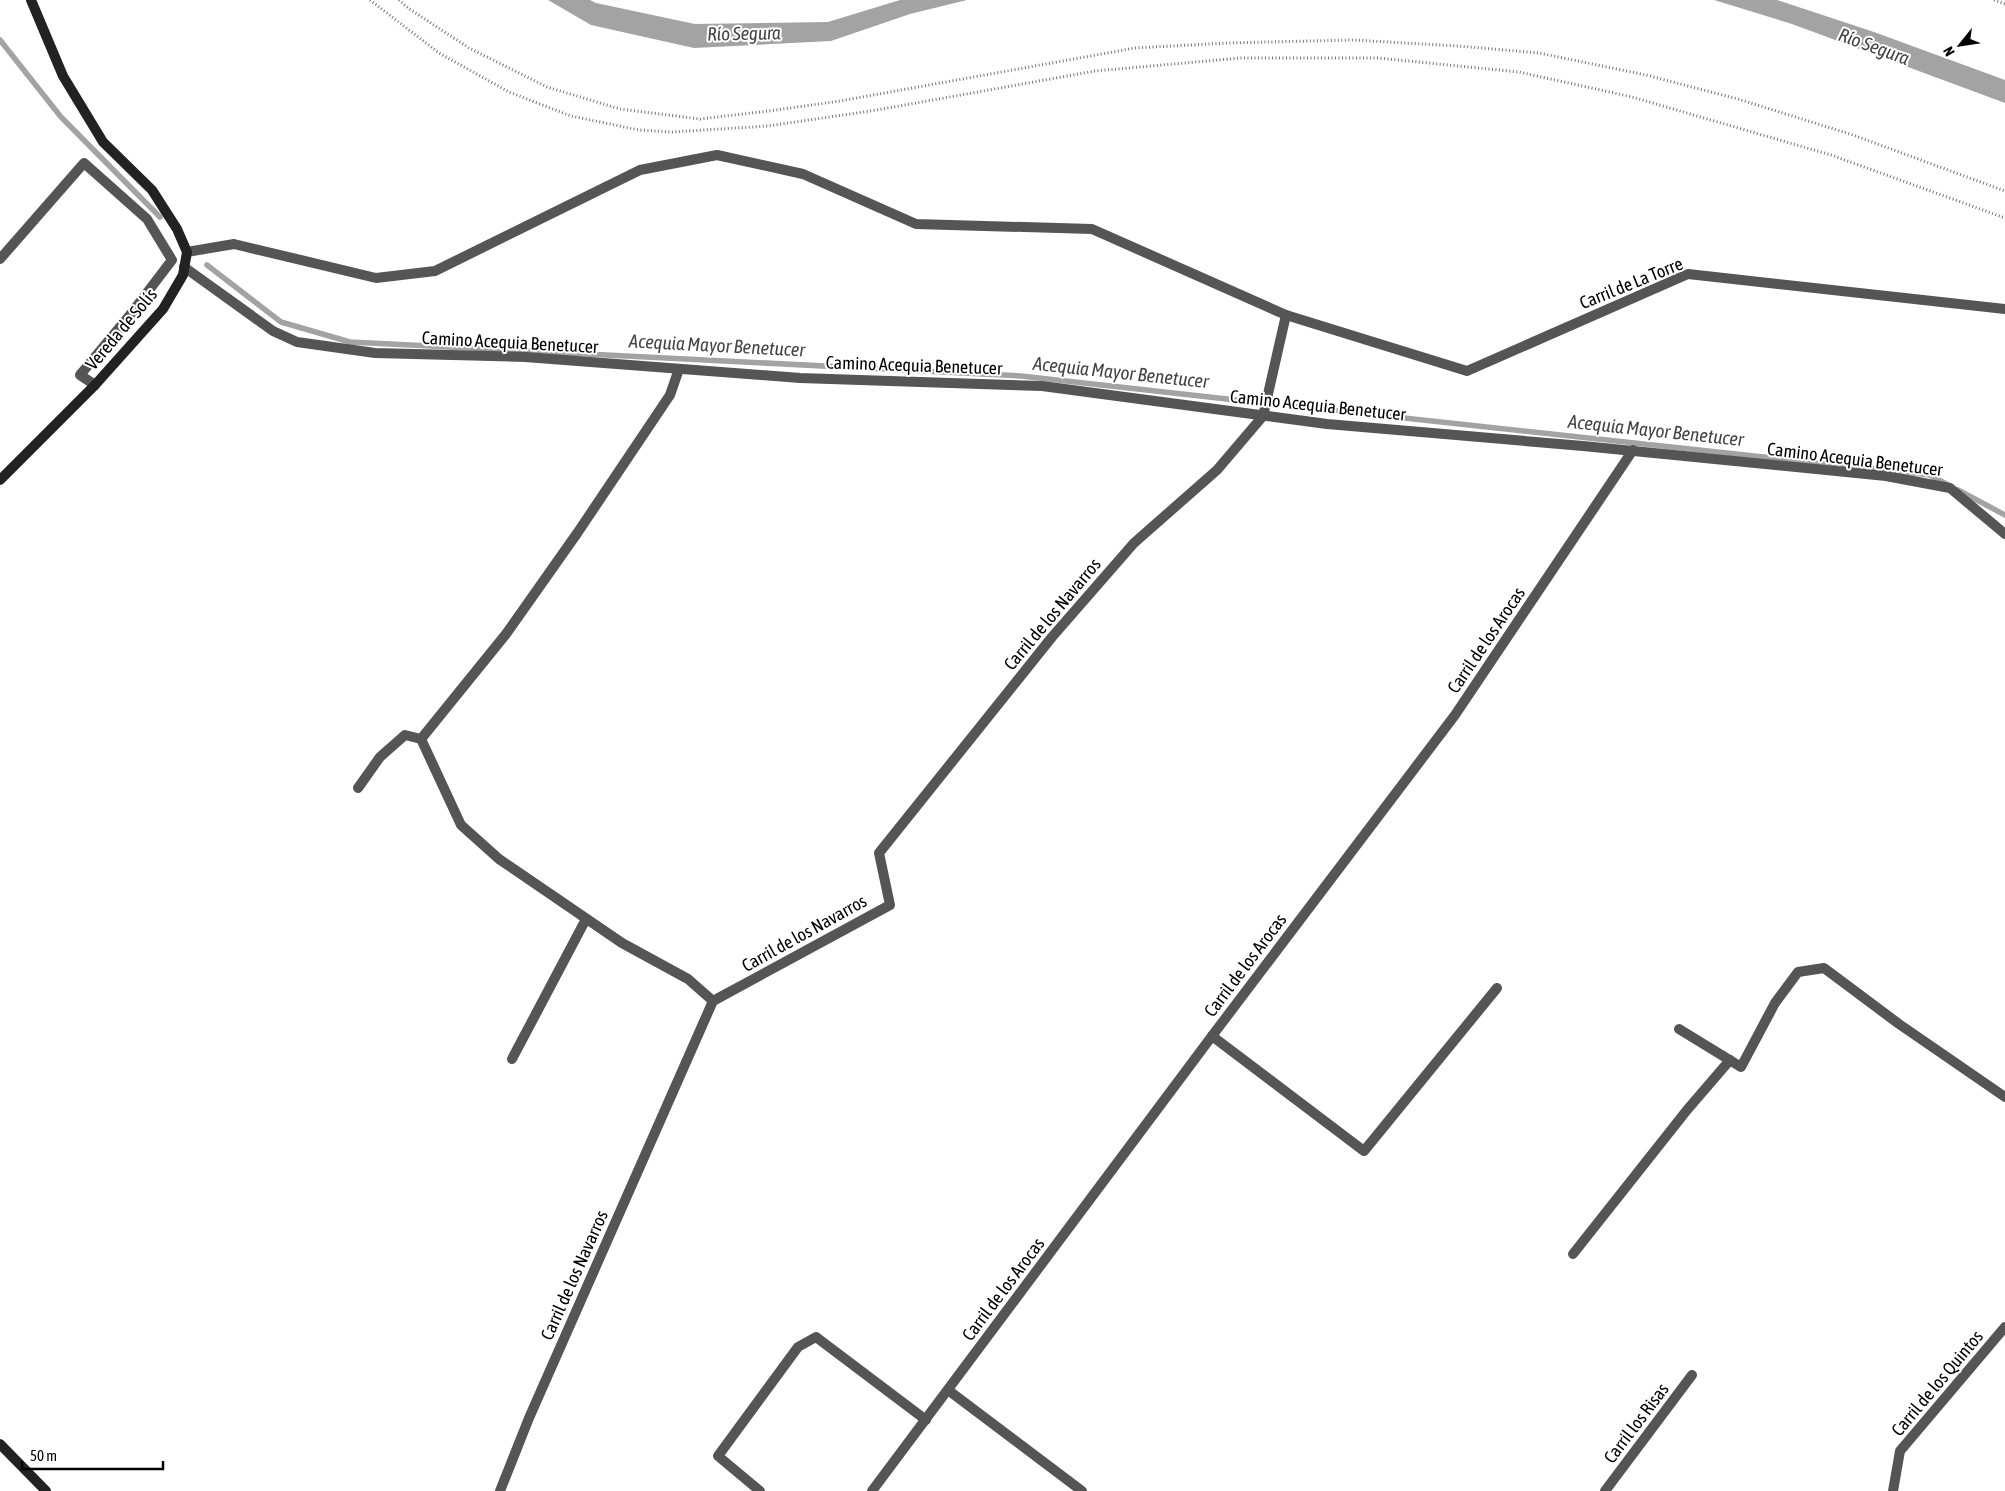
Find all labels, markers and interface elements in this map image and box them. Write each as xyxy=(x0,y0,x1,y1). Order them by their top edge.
north arrow xyxy=(1935,20,1985,70)
water label: Río Segura xyxy=(707,21,781,45)
water label: Río Segura xyxy=(1836,23,1913,69)
text: N xyxy=(1940,44,1958,59)
street label: Carril de La Torre xyxy=(1576,253,1686,313)
street label: Vereda de Solís xyxy=(81,284,161,374)
street label: Camino Acequia Benetucer xyxy=(421,327,599,357)
water label: Acequia Mayor Benetucer xyxy=(627,329,807,361)
street label: Camino Acequia Benetucer xyxy=(825,351,1003,379)
water label: Acequia Mayor Benetucer xyxy=(1031,352,1211,392)
street label: Camino Acequia Benetucer xyxy=(1229,385,1408,425)
water label: Acequia Mayor Benetucer xyxy=(1566,410,1746,450)
street label: Camino Acequia Benetucer xyxy=(1766,438,1945,480)
street label: Carril de los Navarros xyxy=(999,554,1105,674)
street label: Carril de los Arocas xyxy=(1443,583,1529,697)
street label: Carril de los Navarros xyxy=(738,890,870,976)
street label: Carril de los Arocas xyxy=(1199,909,1291,1021)
street label: Carril de los Navarros xyxy=(536,1207,612,1343)
street label: Carril de los Arocas xyxy=(957,1233,1049,1345)
street label: Carril de los Quintos xyxy=(1887,1326,1987,1440)
street label: Carril los Risas xyxy=(1599,1379,1673,1467)
scale bar xyxy=(22,1438,164,1470)
text: 50 m xyxy=(30,1447,57,1464)

